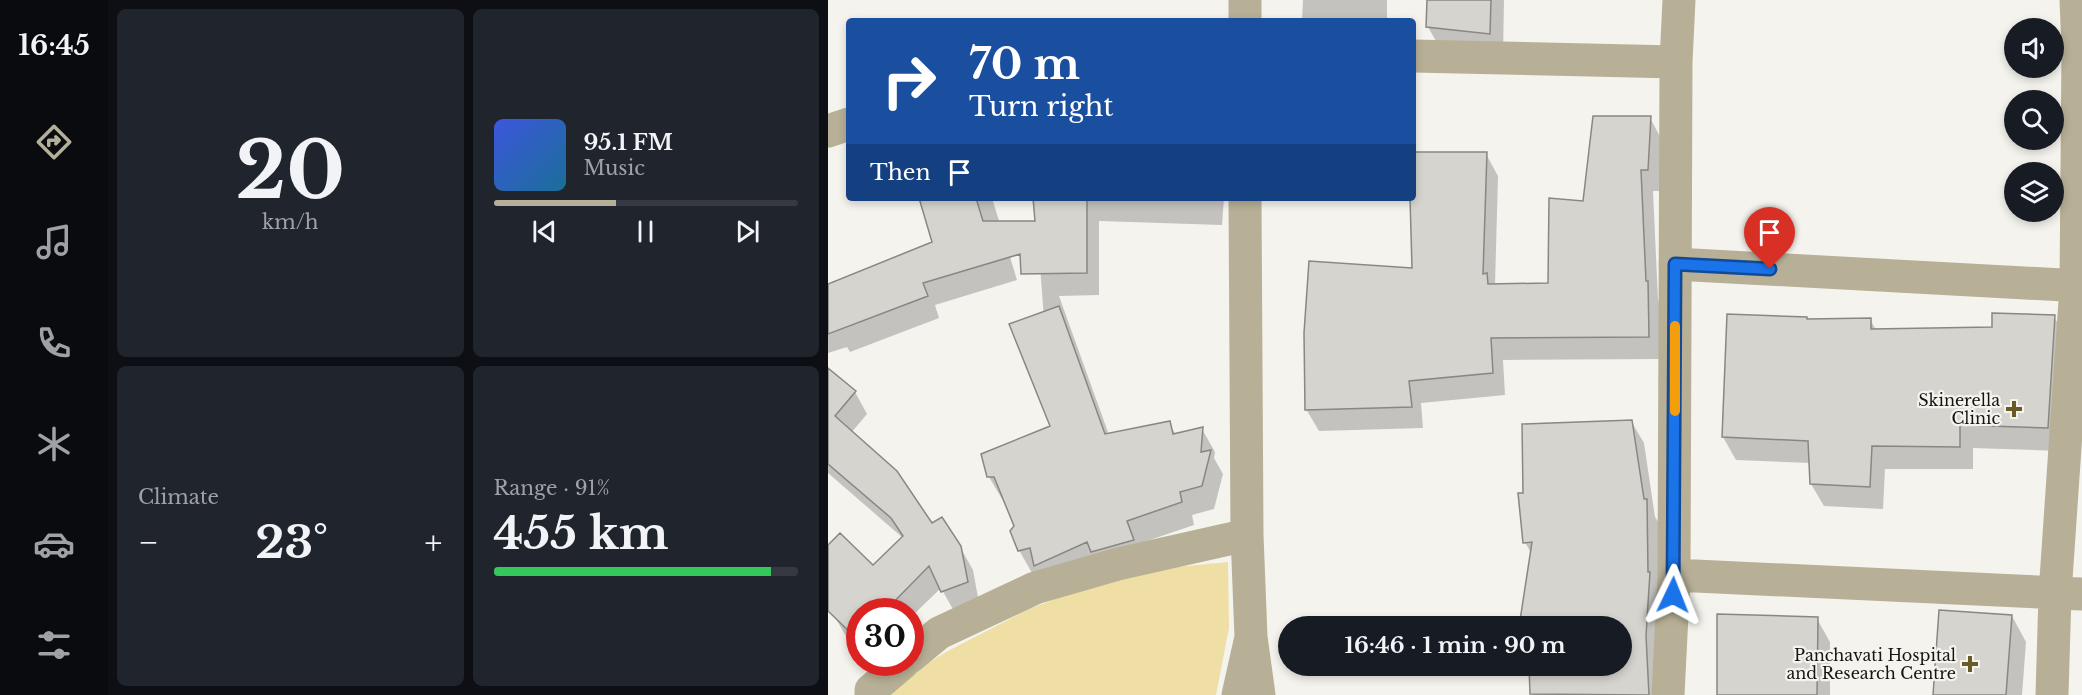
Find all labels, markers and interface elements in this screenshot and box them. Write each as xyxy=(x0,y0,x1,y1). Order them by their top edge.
map controls xyxy=(2004,18,2064,222)
button: sound xyxy=(2004,18,2064,78)
text: 16:45 xyxy=(18,29,90,62)
text: 70 m xyxy=(969,38,1080,90)
icon: right xyxy=(870,42,948,120)
text: Turn right xyxy=(969,90,1113,123)
button: search xyxy=(2004,90,2064,150)
icon: directions xyxy=(33,121,75,163)
text: 20 xyxy=(235,122,345,219)
text: 95.1 FM xyxy=(584,129,673,156)
text: Music xyxy=(584,156,645,180)
icon: arrive xyxy=(943,156,976,189)
text: Then xyxy=(870,159,931,186)
button: layers xyxy=(2004,162,2064,222)
pin xyxy=(1744,207,1795,269)
text: km/h xyxy=(262,210,319,234)
icon: previous xyxy=(528,215,561,248)
icon: pause xyxy=(629,215,662,248)
icon: next xyxy=(731,215,764,248)
icon: arrive xyxy=(1753,216,1786,249)
icon: music xyxy=(33,221,75,263)
icon: phone xyxy=(33,322,75,364)
place label: Skinerella Clinic xyxy=(1918,390,2000,428)
marker: Skinerella Clinic xyxy=(2005,400,2023,418)
icon: climate xyxy=(33,423,75,465)
text: Range · 91% xyxy=(494,476,610,500)
text: Climate xyxy=(138,485,219,509)
text: 455 km xyxy=(494,505,669,561)
text: 23° xyxy=(255,514,328,570)
text: − xyxy=(138,522,159,563)
text: + xyxy=(424,522,443,563)
icon: car xyxy=(33,523,75,565)
position arrow xyxy=(1641,563,1705,627)
speed limit sign: 30 xyxy=(846,598,924,676)
icon: filters xyxy=(33,624,75,666)
text: 16:46 · 1 min · 90 m xyxy=(1344,632,1566,659)
place label: Panchavati Hospital and Research Centre xyxy=(1786,645,1956,683)
marker: Panchavati Hospital and Research Centre xyxy=(1961,655,1979,673)

